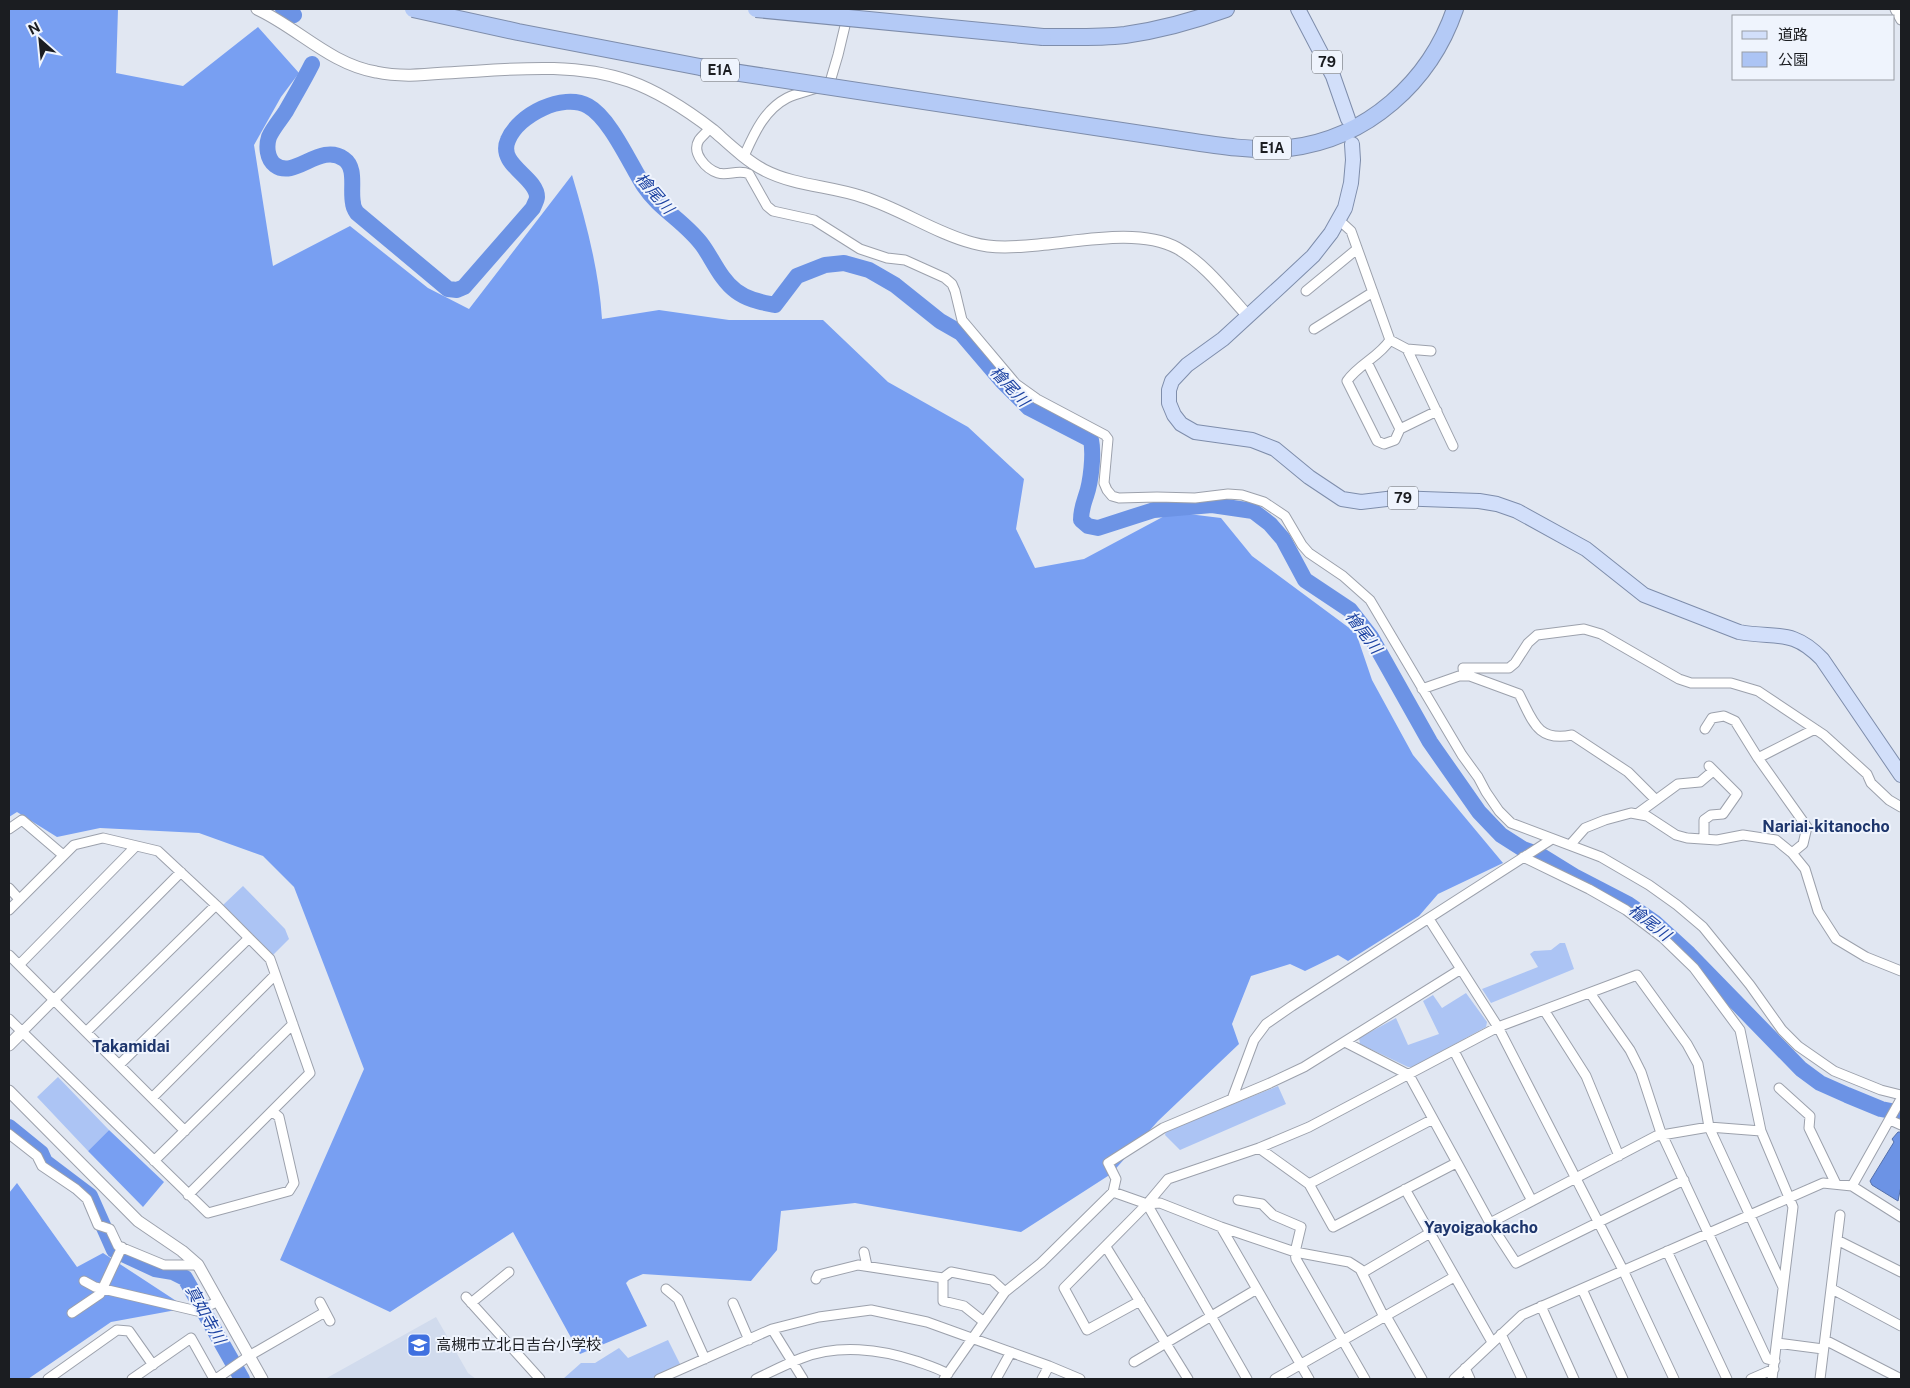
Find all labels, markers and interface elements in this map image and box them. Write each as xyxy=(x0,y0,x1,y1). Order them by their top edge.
north arrow xyxy=(15,15,65,65)
legend xyxy=(1732,15,1895,80)
text: N xyxy=(26,19,43,38)
text: 道路 xyxy=(1778,26,1808,43)
road number: 79 xyxy=(1312,51,1342,74)
text: 公園 xyxy=(1778,51,1808,68)
road number: E1A xyxy=(701,58,739,82)
road number: E1A xyxy=(1253,136,1291,160)
water label: 檜尾川 xyxy=(632,169,679,219)
water label: 檜尾川 xyxy=(986,362,1034,412)
road number: 79 xyxy=(1388,486,1418,509)
water label: 檜尾川 xyxy=(1342,607,1387,659)
district label: Nariai-kitanocho xyxy=(1762,817,1890,836)
water label: 檜尾川 xyxy=(1625,900,1676,946)
district label: Takamidai xyxy=(92,1037,170,1056)
district label: Yayoigaokacho xyxy=(1424,1218,1538,1237)
water label: 真如寺川 xyxy=(182,1282,230,1349)
school or university icon: 高槻市立北日吉台小学校 xyxy=(406,1332,432,1358)
place label: 高槻市立北日吉台小学校 xyxy=(436,1336,601,1353)

